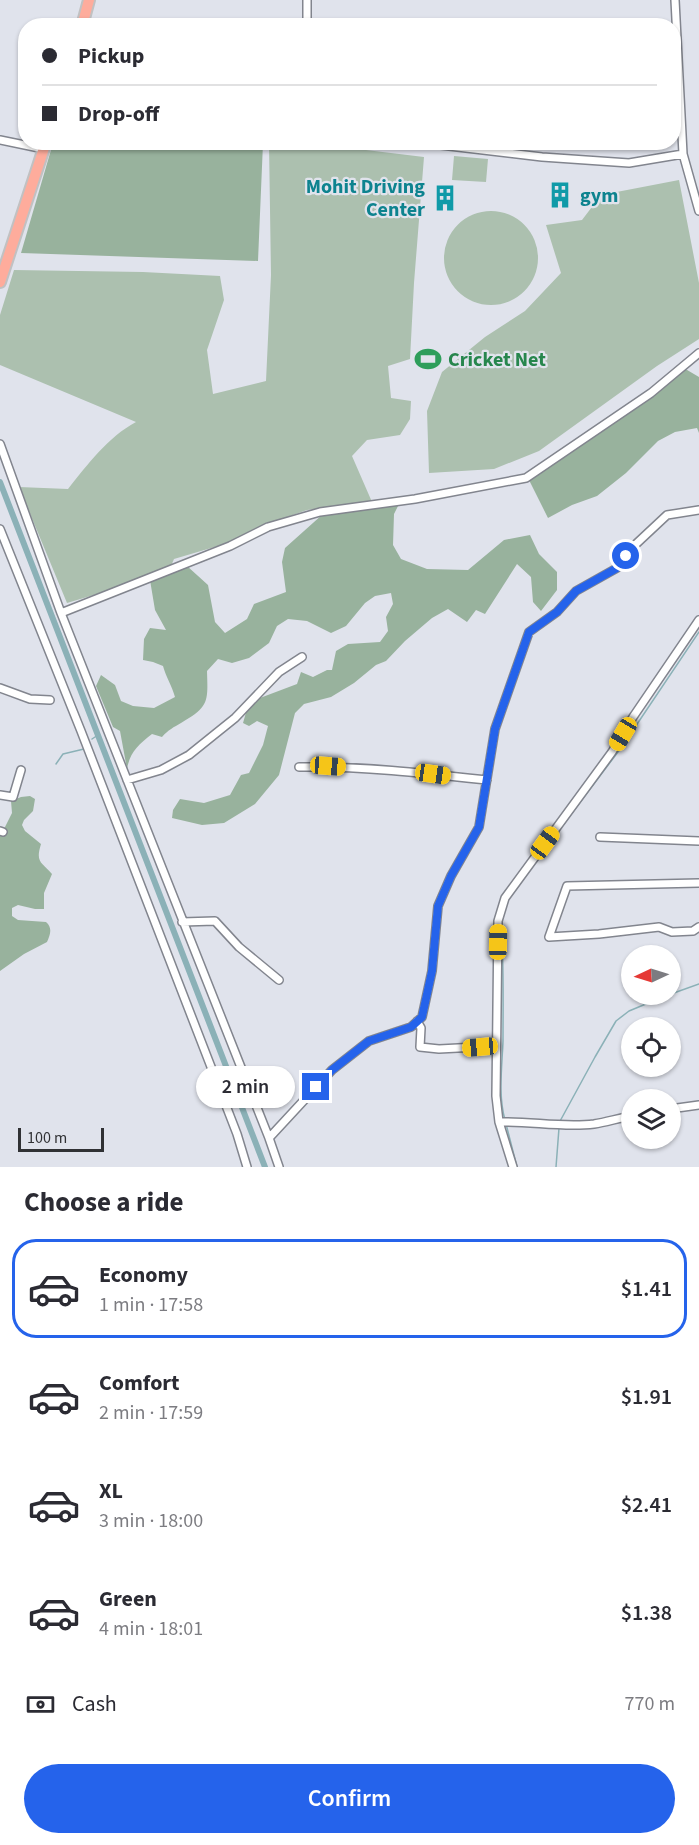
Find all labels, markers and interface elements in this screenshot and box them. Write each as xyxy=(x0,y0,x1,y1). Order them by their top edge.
text: Pickup xyxy=(78,40,144,72)
text: Drop-off xyxy=(78,98,159,130)
place label: Mohit Driving Center xyxy=(306,173,425,224)
building icon: gym xyxy=(545,180,575,210)
place label: gym xyxy=(580,182,618,210)
building icon: Mohit Driving Center xyxy=(430,183,460,213)
sports icon: Cricket Net xyxy=(413,344,443,374)
place label: Cricket Net xyxy=(448,346,546,374)
route start xyxy=(612,542,639,569)
car xyxy=(606,714,640,754)
car xyxy=(309,756,347,776)
car xyxy=(414,763,452,785)
car xyxy=(527,823,563,863)
car xyxy=(489,924,507,960)
north arrow xyxy=(621,945,681,1005)
map controls xyxy=(621,945,681,1149)
button: locate xyxy=(621,1017,681,1077)
car xyxy=(461,1036,499,1058)
callout: 2 min xyxy=(196,1066,295,1108)
text: 2 min xyxy=(222,1073,269,1101)
route end xyxy=(302,1073,329,1100)
button: layers xyxy=(621,1089,681,1149)
scale bar xyxy=(18,1125,104,1152)
text: 100 m xyxy=(27,1127,67,1149)
text: Choose a ride xyxy=(24,1183,184,1222)
text: Economy xyxy=(99,1259,188,1291)
icon: car xyxy=(27,1262,81,1316)
text: $1.41 xyxy=(621,1273,672,1305)
text: 1 min · 17:58 xyxy=(99,1291,203,1319)
text: Comfort xyxy=(99,1367,180,1399)
icon: car xyxy=(27,1370,81,1424)
text: $1.91 xyxy=(621,1381,672,1413)
text: 2 min · 17:59 xyxy=(99,1399,203,1427)
text: XL xyxy=(99,1475,123,1507)
icon: car xyxy=(27,1478,81,1532)
text: $2.41 xyxy=(621,1489,672,1521)
text: 3 min · 18:00 xyxy=(99,1507,203,1535)
text: Green xyxy=(99,1583,157,1615)
icon: car xyxy=(27,1586,81,1640)
text: $1.38 xyxy=(621,1597,672,1629)
text: 4 min · 18:01 xyxy=(99,1615,203,1643)
icon: cash xyxy=(24,1688,57,1721)
text: Cash xyxy=(72,1688,117,1720)
text: 770 m xyxy=(625,1690,675,1718)
button: Confirm xyxy=(24,1764,675,1833)

